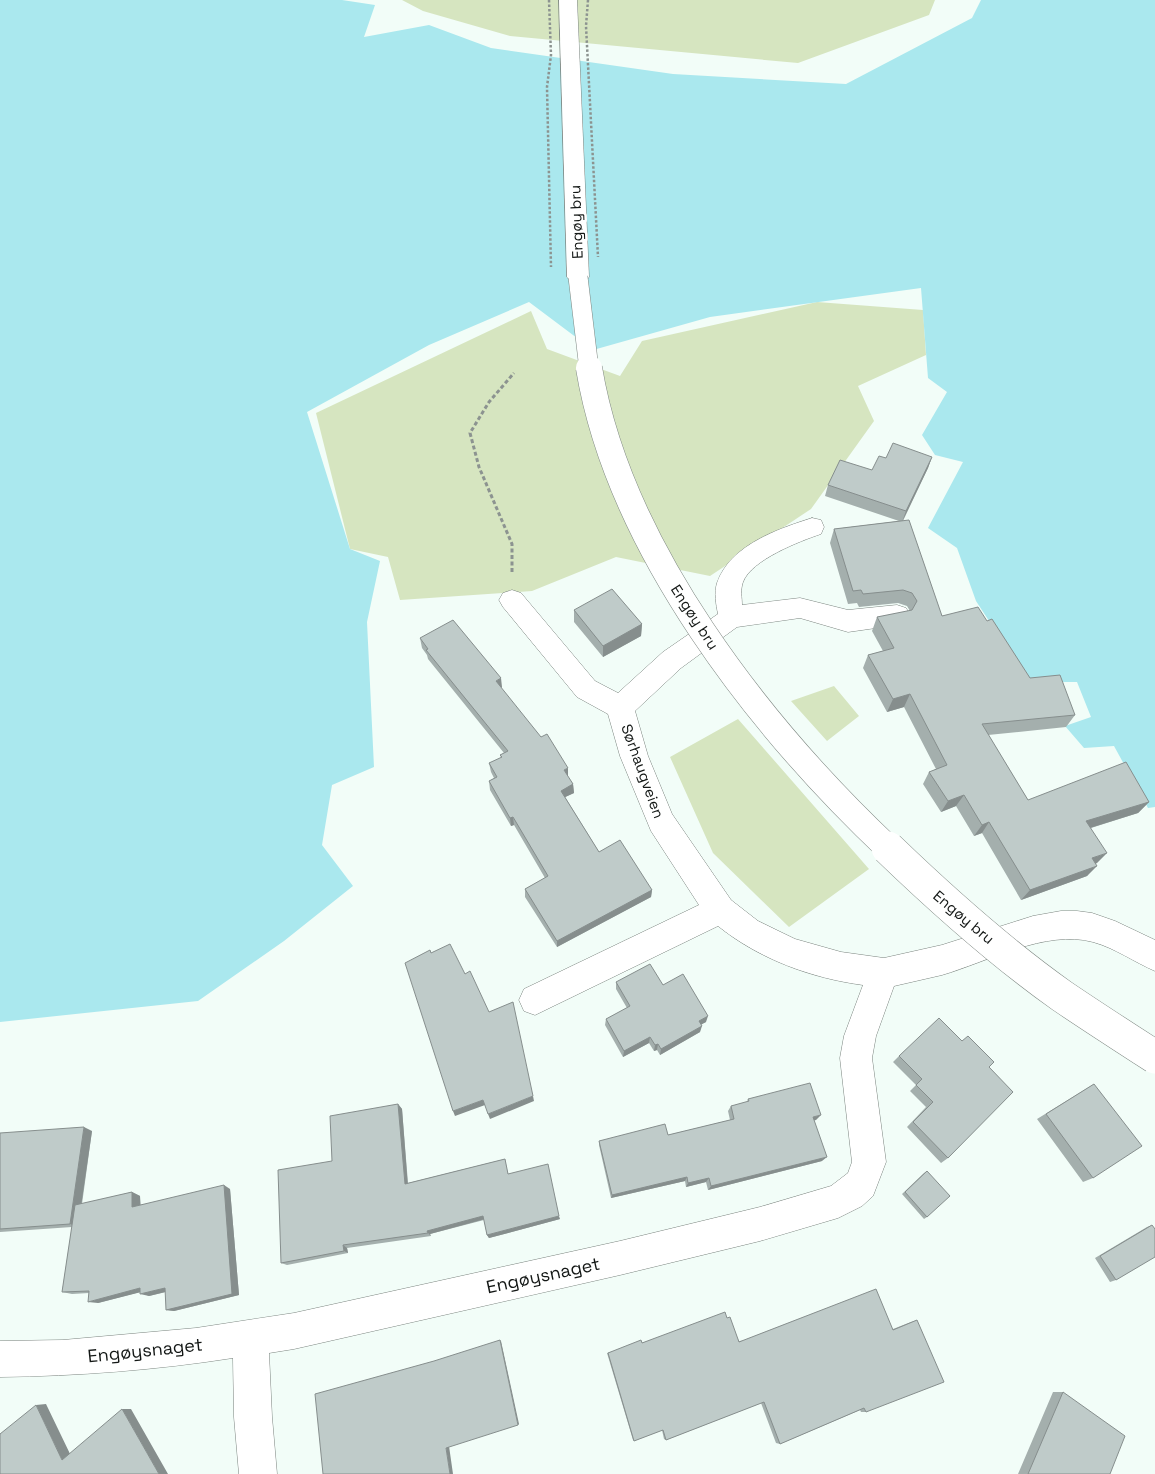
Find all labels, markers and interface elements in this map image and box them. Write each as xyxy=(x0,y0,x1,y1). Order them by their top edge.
street label: Engøy bru xyxy=(565,185,587,259)
street label: Engøy bru xyxy=(667,581,723,653)
street label: Sørhaugveien xyxy=(617,721,669,821)
street label: Engøy bru xyxy=(930,886,998,948)
street label: Engøysnaget xyxy=(484,1252,602,1298)
street label: Engøysnaget xyxy=(86,1333,204,1367)

